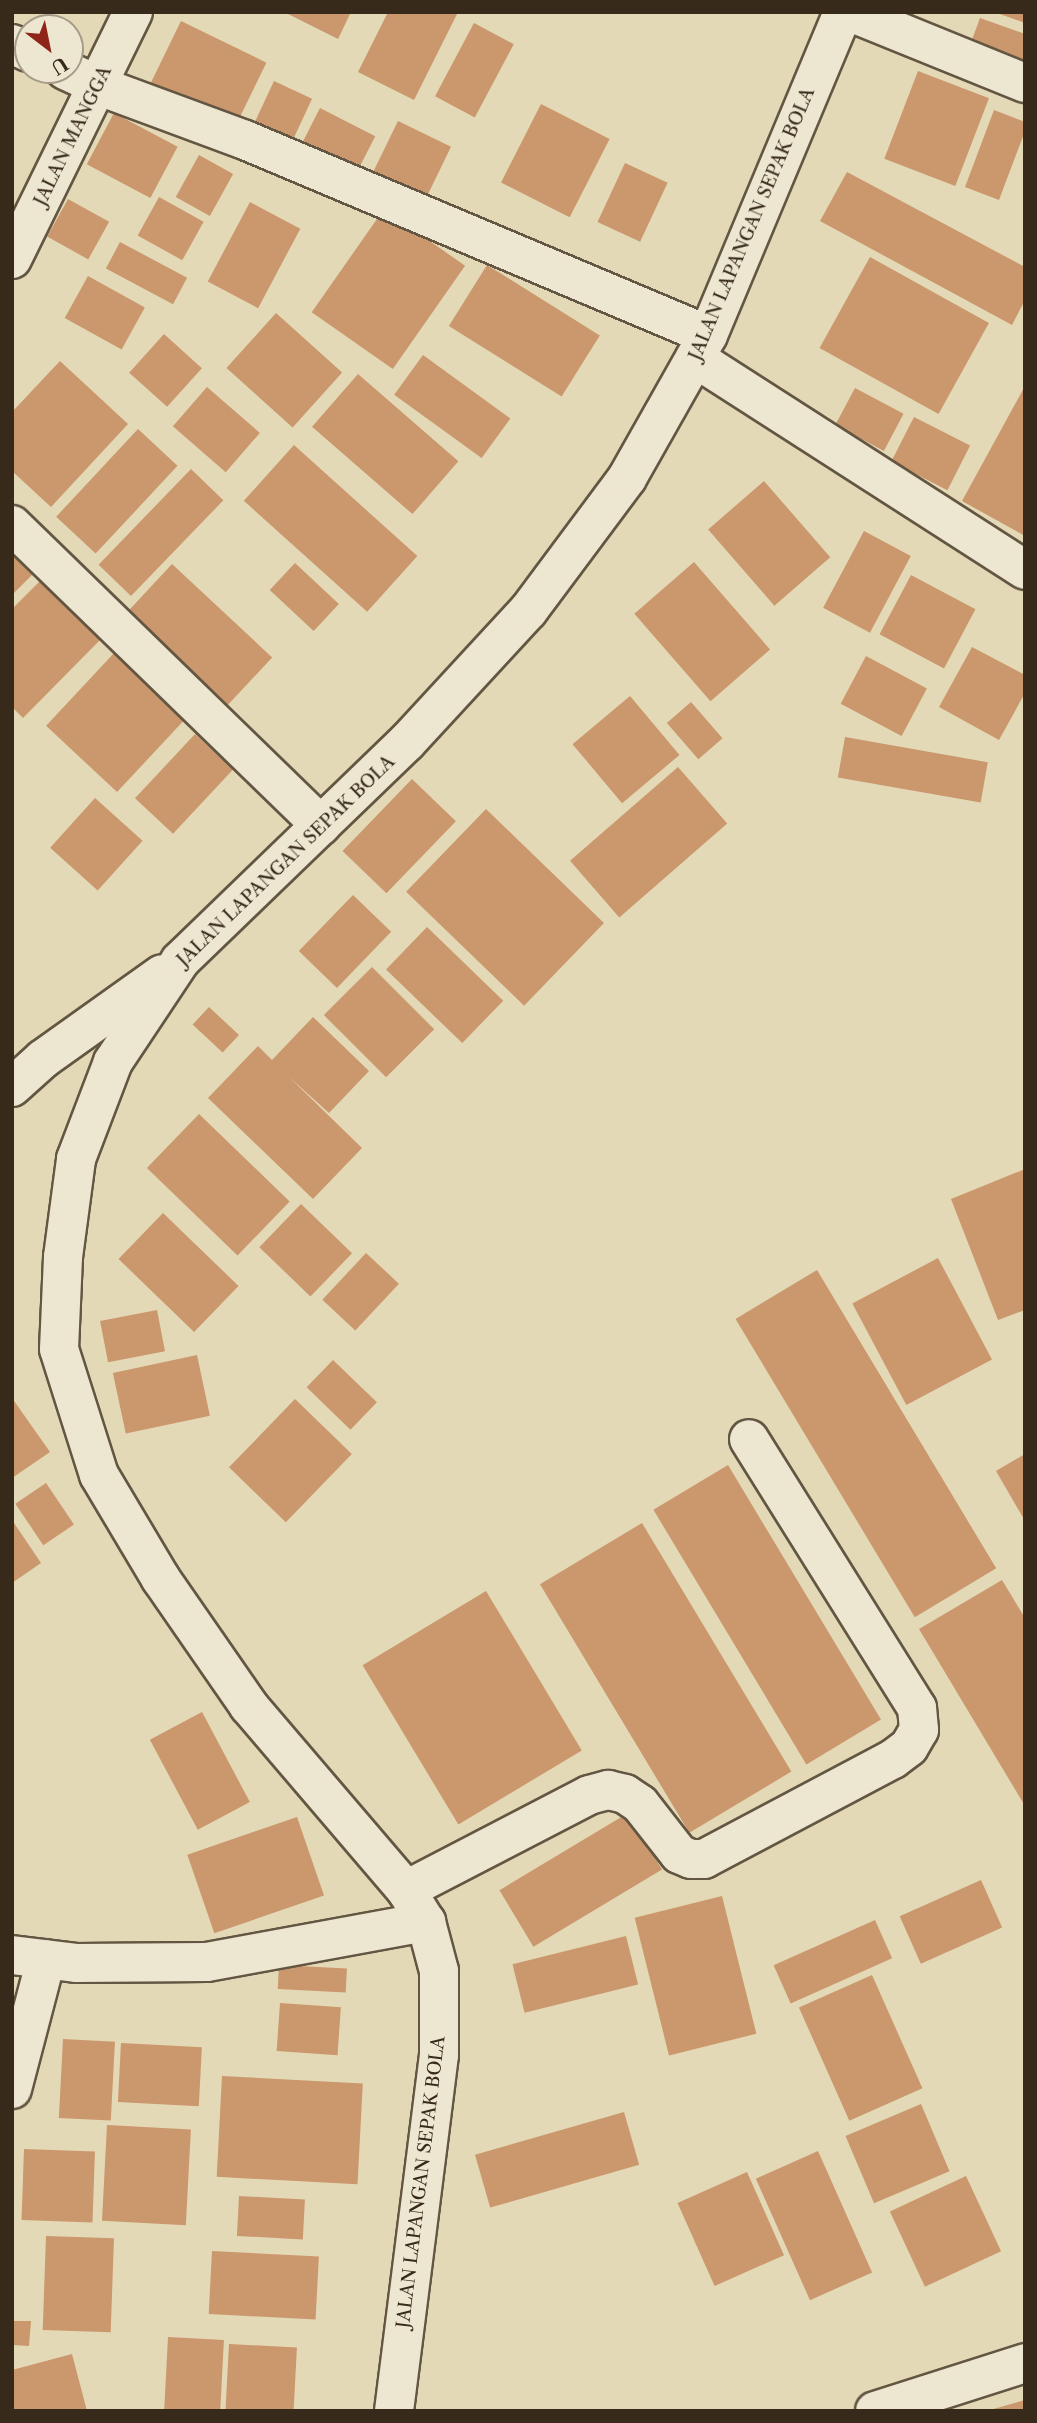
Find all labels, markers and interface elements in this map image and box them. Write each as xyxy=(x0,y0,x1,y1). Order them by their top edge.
north arrow xyxy=(14,14,84,84)
text: U xyxy=(47,52,72,79)
street label: JALAN MANGGA xyxy=(30,63,116,209)
street label: JALAN LAPANGAN SEPAK BOLA xyxy=(685,84,819,364)
street label: JALAN LAPANGAN SEPAK BOLA xyxy=(173,751,399,971)
street label: JALAN LAPANGAN SEPAK BOLA xyxy=(392,2034,450,2330)

